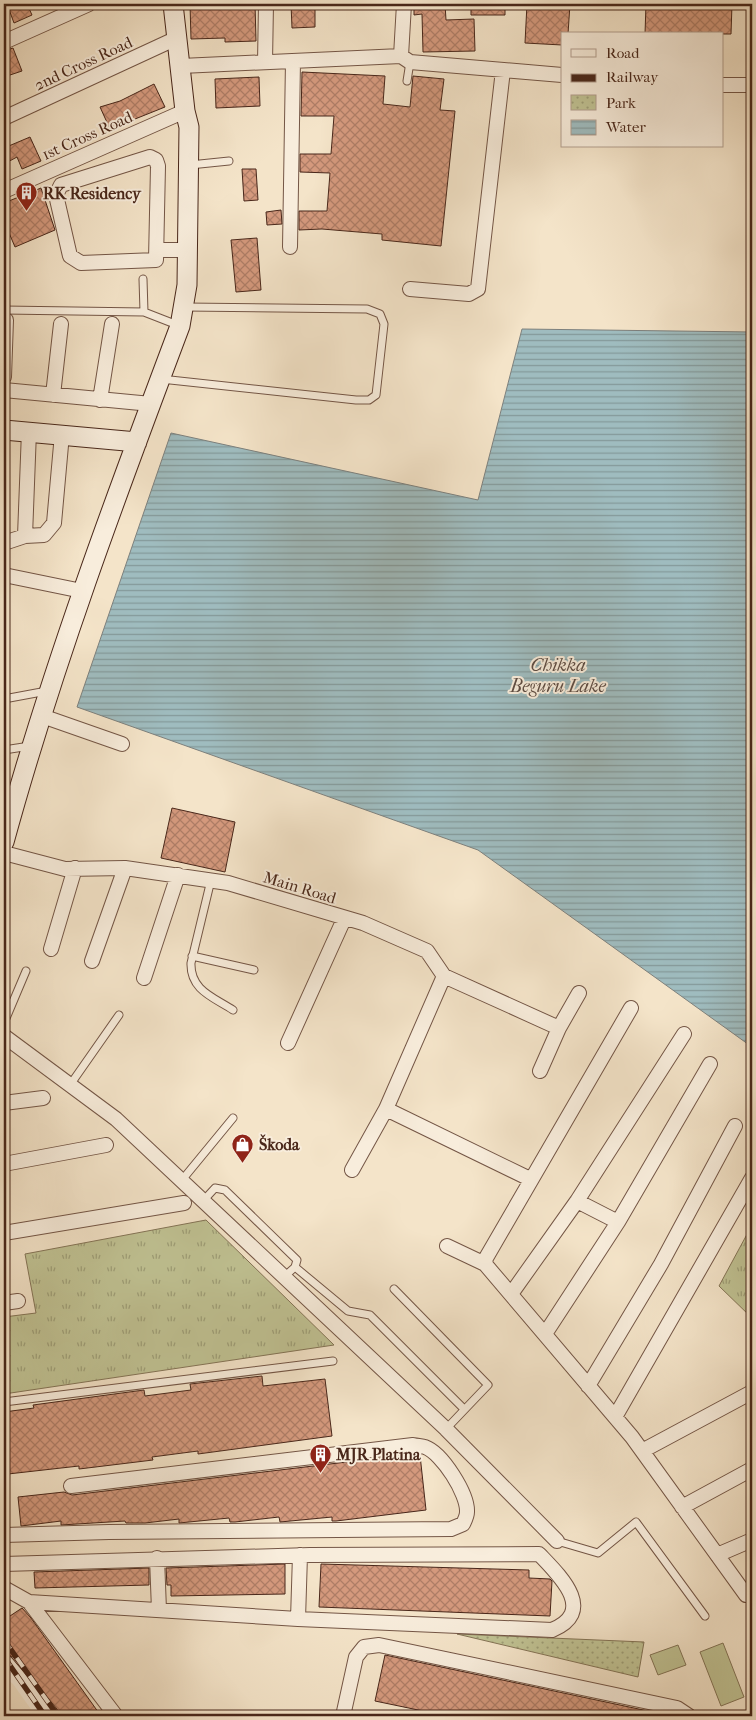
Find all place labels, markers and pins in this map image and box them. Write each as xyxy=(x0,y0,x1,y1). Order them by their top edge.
building icon: RK Residency xyxy=(15,181,39,212)
place label: RK Residency xyxy=(43,184,142,204)
shop icon: Škoda xyxy=(231,1132,255,1163)
place label: Škoda xyxy=(259,1134,300,1154)
building icon: MJR Platina xyxy=(308,1442,332,1473)
place label: MJR Platina xyxy=(335,1445,421,1465)

